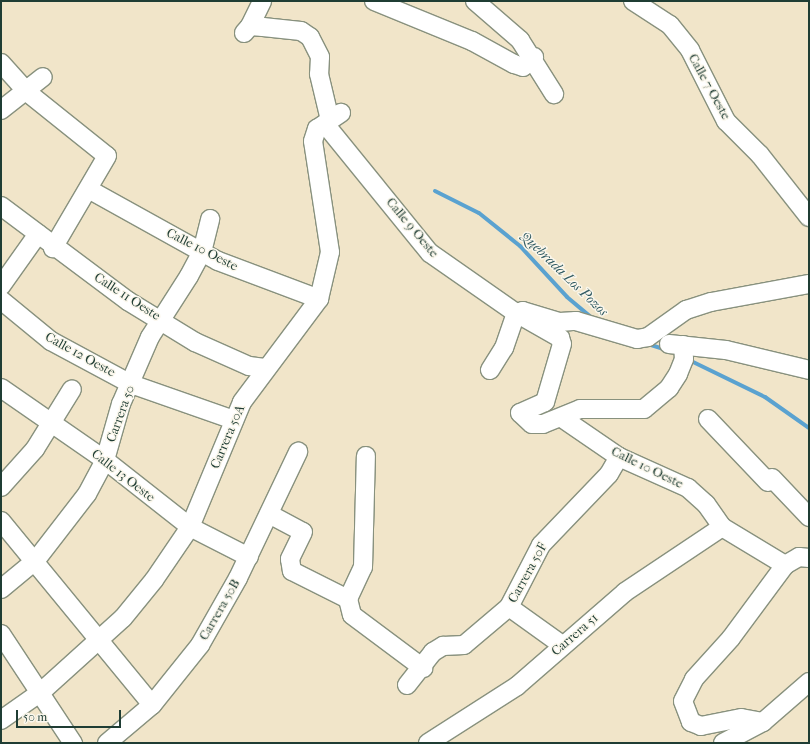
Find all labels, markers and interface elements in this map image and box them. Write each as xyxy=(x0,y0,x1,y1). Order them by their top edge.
street label: Calle 7 Oeste xyxy=(685,51,733,123)
street label: Calle 9 Oeste xyxy=(382,195,442,261)
street label: Calle 10 Oeste xyxy=(164,225,240,275)
water label: Quebrada Los Pozos xyxy=(517,228,611,320)
street label: Calle 11 Oeste xyxy=(91,270,163,324)
street label: Calle 12 Oeste xyxy=(42,329,118,381)
street label: Carrera 50 xyxy=(104,383,138,445)
street label: Carrera 50A xyxy=(208,403,248,471)
street label: Calle 10 Oeste xyxy=(608,444,686,492)
street label: Calle 13 Oeste xyxy=(88,446,158,506)
street label: Carrera 50F xyxy=(505,540,551,606)
street label: Carrera 50B xyxy=(196,577,244,643)
street label: Carrera 51 xyxy=(548,610,602,660)
scale bar xyxy=(18,702,123,728)
text: 50 m xyxy=(23,710,47,724)

